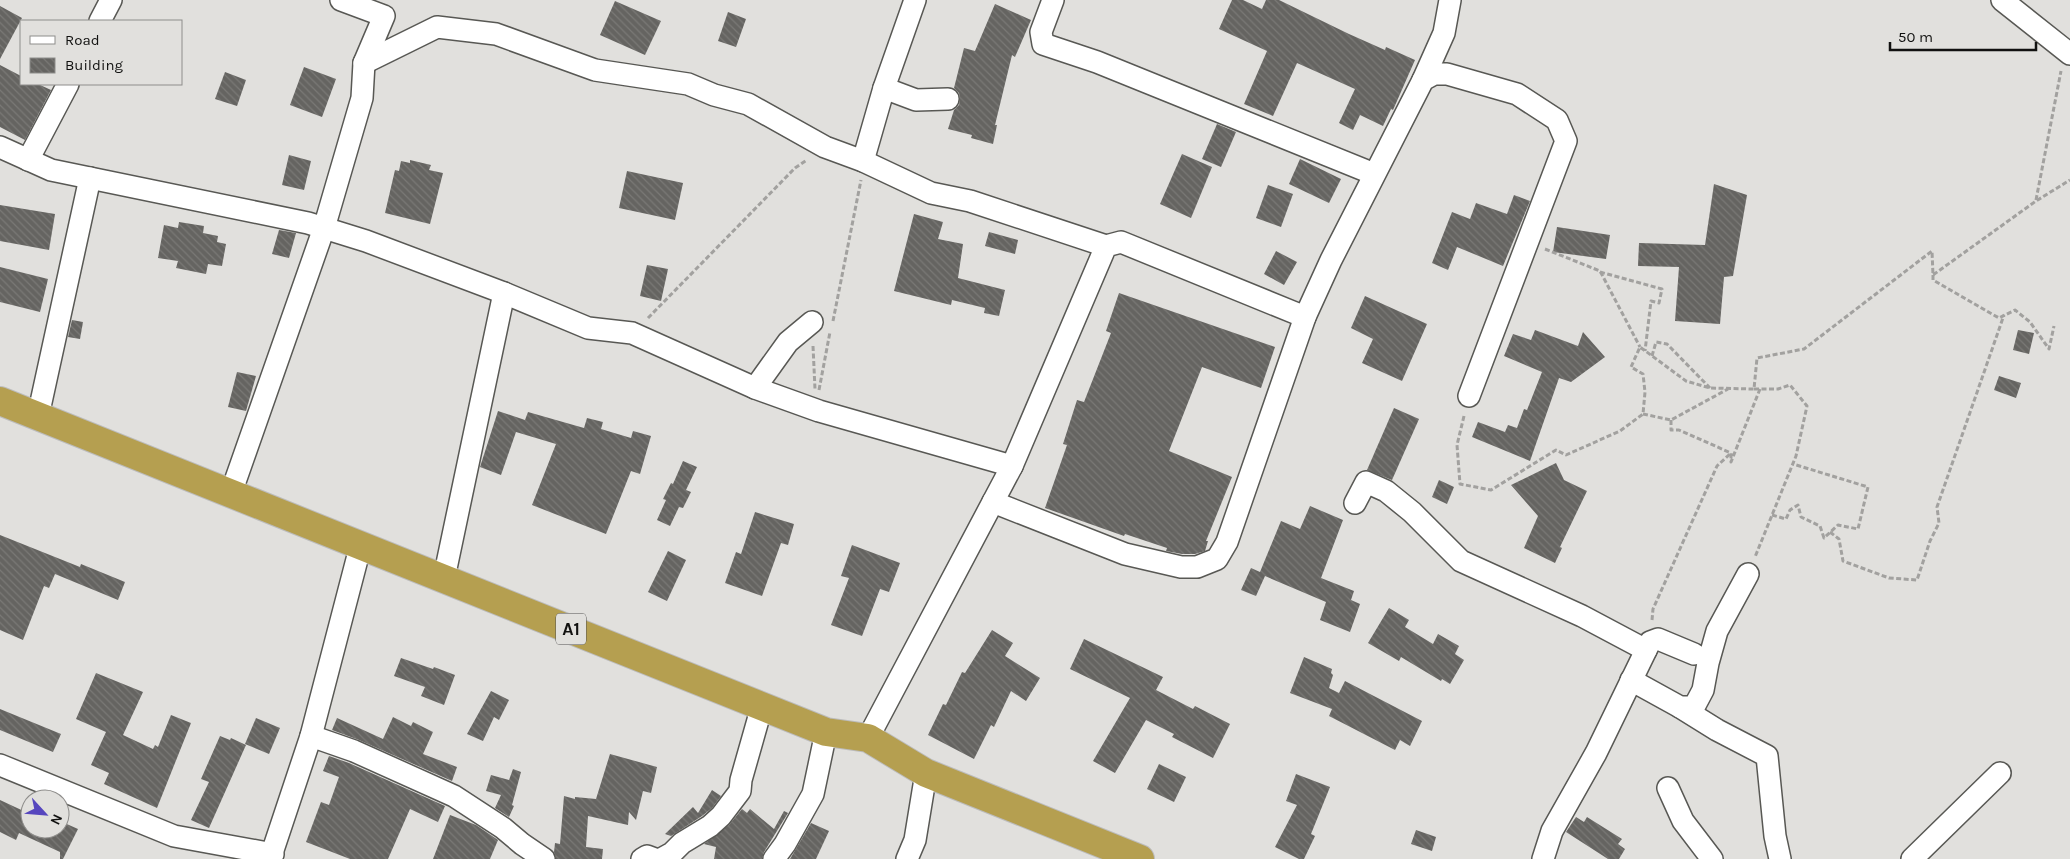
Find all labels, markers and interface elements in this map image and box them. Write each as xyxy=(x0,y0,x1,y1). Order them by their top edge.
legend xyxy=(20,20,182,85)
scale bar xyxy=(1890,20,2036,52)
text: 50 m xyxy=(1898,28,1933,46)
text: Road xyxy=(65,31,100,49)
text: Building xyxy=(65,56,123,74)
road number: A1 xyxy=(556,614,586,644)
north arrow xyxy=(20,789,70,839)
text: N xyxy=(46,811,66,828)

